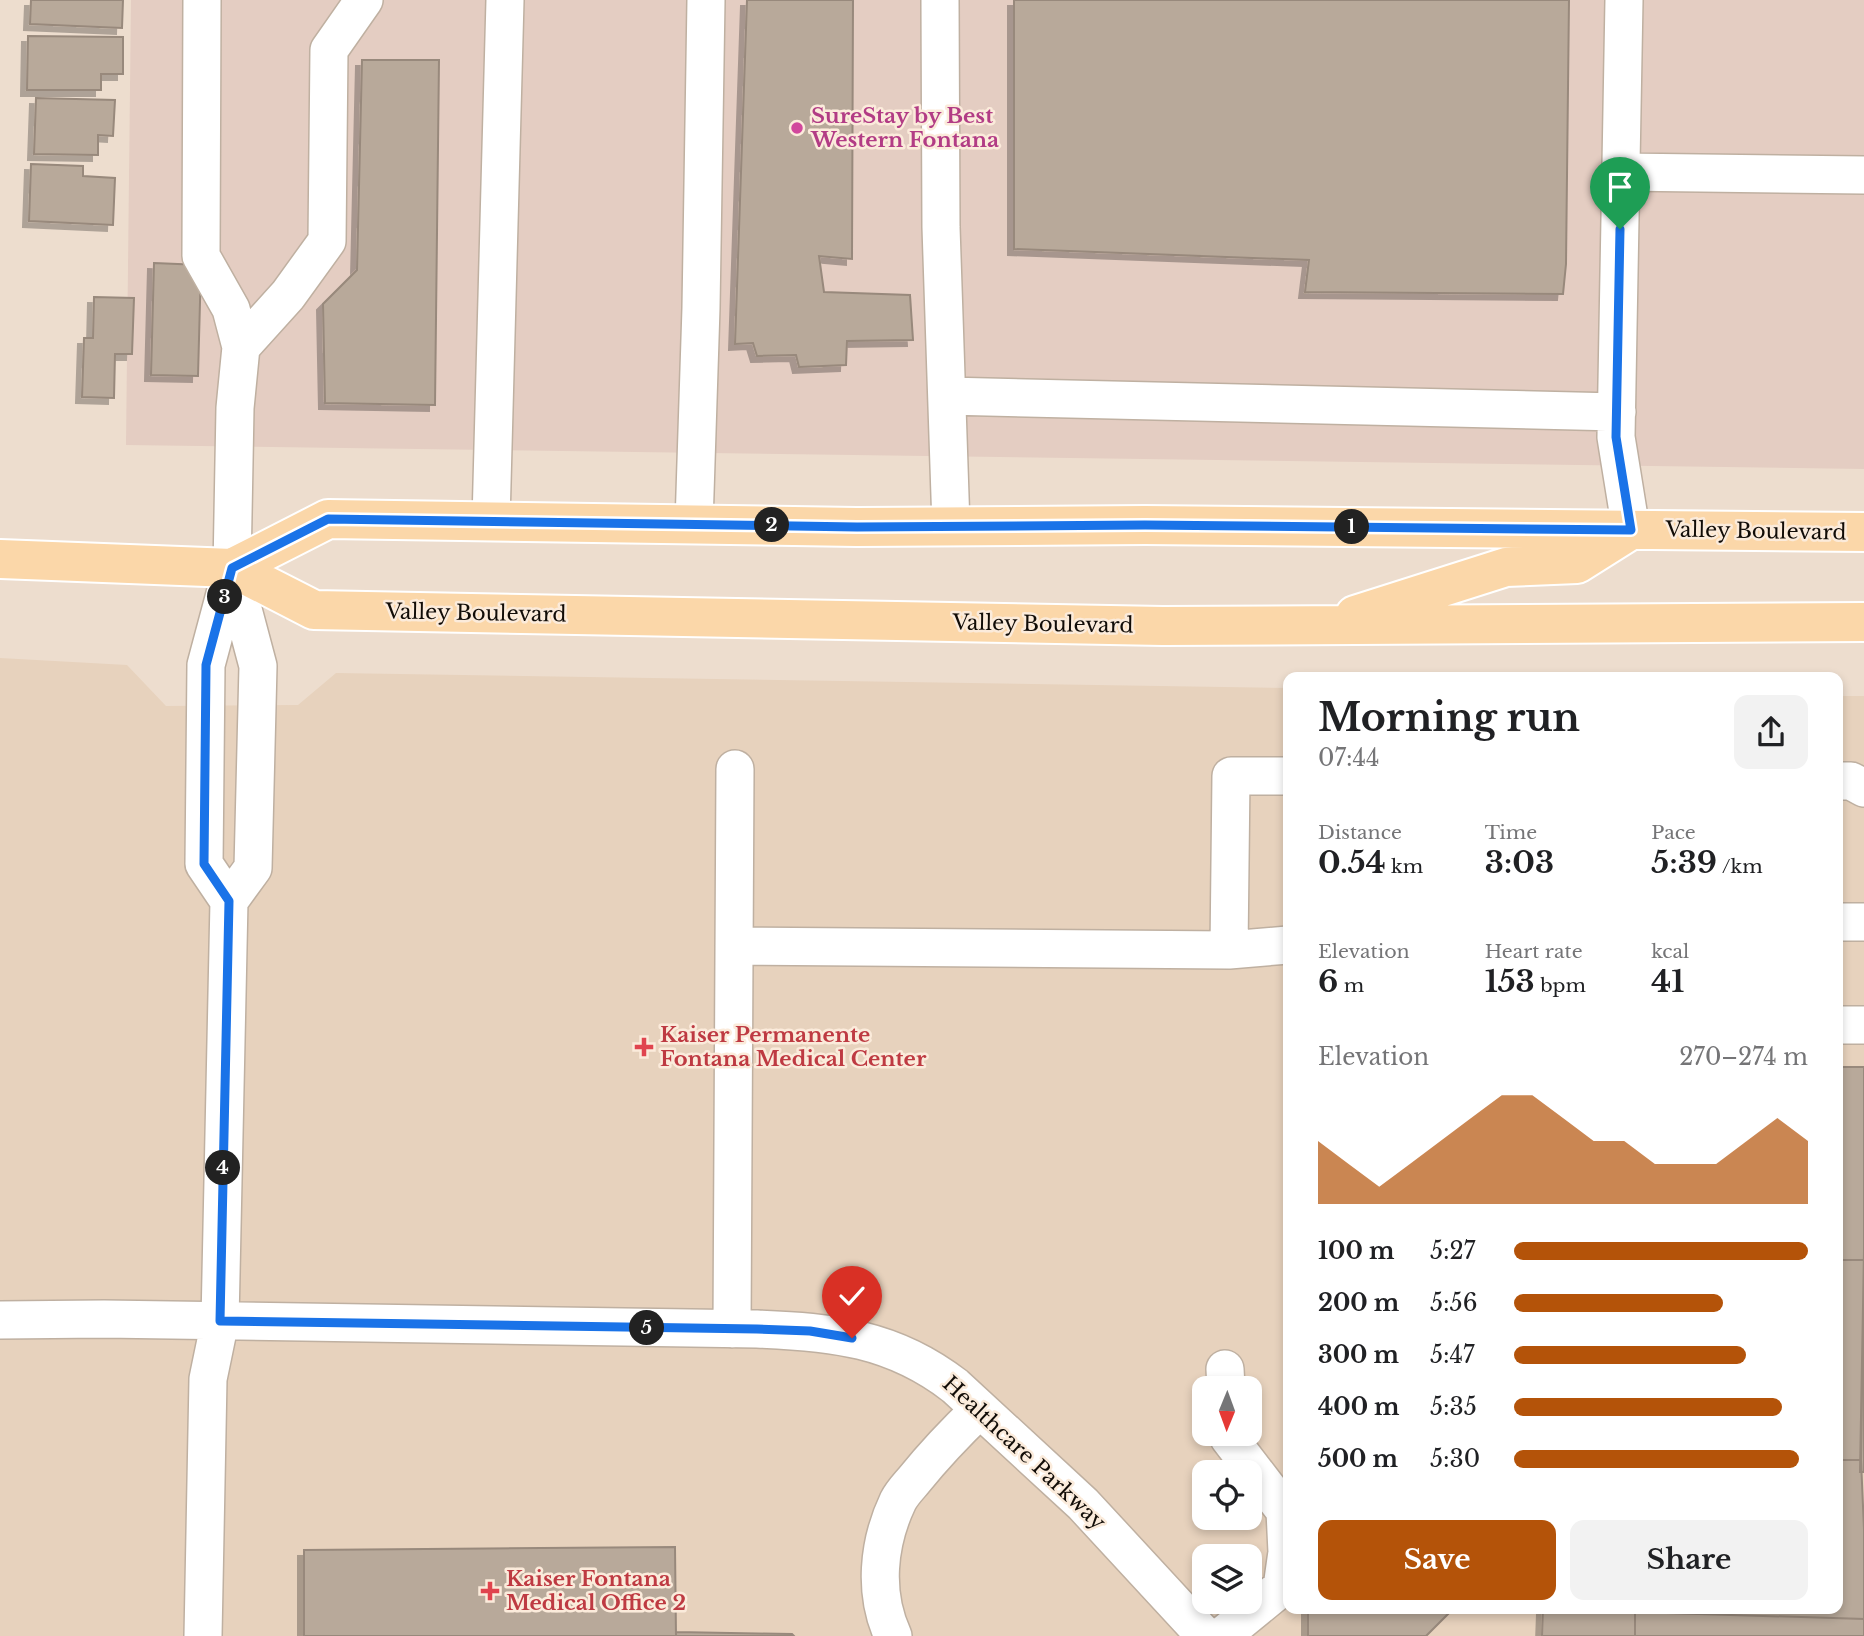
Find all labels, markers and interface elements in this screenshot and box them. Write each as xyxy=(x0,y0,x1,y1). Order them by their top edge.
place label: SureStay by Best Western Fontana xyxy=(810,103,999,153)
marker: SureStay by Best Western Fontana xyxy=(789,120,805,136)
pin xyxy=(1590,157,1650,229)
icon: arrive xyxy=(1601,168,1639,206)
pin: 2 xyxy=(754,508,790,542)
pin: 1 xyxy=(1334,510,1370,544)
text: 2 xyxy=(765,513,778,536)
text: 1 xyxy=(1347,515,1356,538)
street label: Valley Boulevard xyxy=(1664,516,1847,546)
pin: 3 xyxy=(208,580,243,614)
text: 3 xyxy=(218,585,231,608)
street label: Valley Boulevard xyxy=(384,598,567,628)
street label: Valley Boulevard xyxy=(951,609,1134,639)
text: Morning run xyxy=(1318,694,1580,741)
button: share xyxy=(1734,695,1808,769)
text: 07:44 xyxy=(1318,744,1379,772)
text: Distance xyxy=(1318,821,1402,844)
text: Time xyxy=(1485,821,1537,844)
text: Pace xyxy=(1651,821,1696,844)
text: 0.54 xyxy=(1318,844,1386,881)
text: 3:03 xyxy=(1485,844,1554,881)
text: 5:39 xyxy=(1651,844,1717,881)
text: km xyxy=(1386,855,1423,878)
text: /km xyxy=(1717,855,1763,878)
text: Elevation xyxy=(1318,940,1410,963)
text: Heart rate xyxy=(1485,940,1583,963)
text: kcal xyxy=(1651,940,1689,963)
text: 6 xyxy=(1318,963,1338,1000)
text: 153 xyxy=(1485,963,1535,1000)
text: 41 xyxy=(1651,963,1684,1000)
text: m xyxy=(1338,974,1364,997)
text: bpm xyxy=(1535,974,1586,997)
place label: Kaiser Permanente Fontana Medical Center xyxy=(660,1022,927,1072)
marker: Kaiser Permanente Fontana Medical Center xyxy=(634,1037,654,1057)
text: Elevation xyxy=(1318,1043,1429,1071)
text: 270–274 m xyxy=(1679,1043,1808,1071)
pin: 4 xyxy=(206,1150,241,1186)
text: 4 xyxy=(216,1156,229,1179)
text: 100 m xyxy=(1318,1237,1394,1265)
text: 5:27 xyxy=(1430,1237,1475,1265)
pin xyxy=(822,1266,882,1338)
icon: check xyxy=(833,1277,871,1315)
text: 200 m xyxy=(1318,1289,1399,1317)
text: 5:56 xyxy=(1430,1289,1477,1317)
pin: 5 xyxy=(630,1310,664,1346)
text: 5 xyxy=(641,1316,652,1339)
text: 300 m xyxy=(1318,1341,1399,1369)
text: 5:47 xyxy=(1430,1341,1475,1369)
street label: Healthcare Parkway xyxy=(937,1371,1111,1536)
north arrow xyxy=(1192,1376,1262,1446)
map controls xyxy=(1192,1376,1262,1614)
text: 400 m xyxy=(1318,1393,1400,1421)
text: 5:35 xyxy=(1430,1393,1477,1421)
text: 500 m xyxy=(1318,1445,1398,1473)
text: 5:30 xyxy=(1430,1445,1480,1473)
button: locate xyxy=(1192,1460,1262,1530)
button: Save xyxy=(1318,1520,1556,1600)
button: Share xyxy=(1570,1520,1808,1600)
button: layers xyxy=(1192,1544,1262,1614)
place label: Kaiser Fontana Medical Office 2 xyxy=(506,1566,686,1616)
marker: Kaiser Fontana Medical Office 2 xyxy=(480,1581,500,1601)

